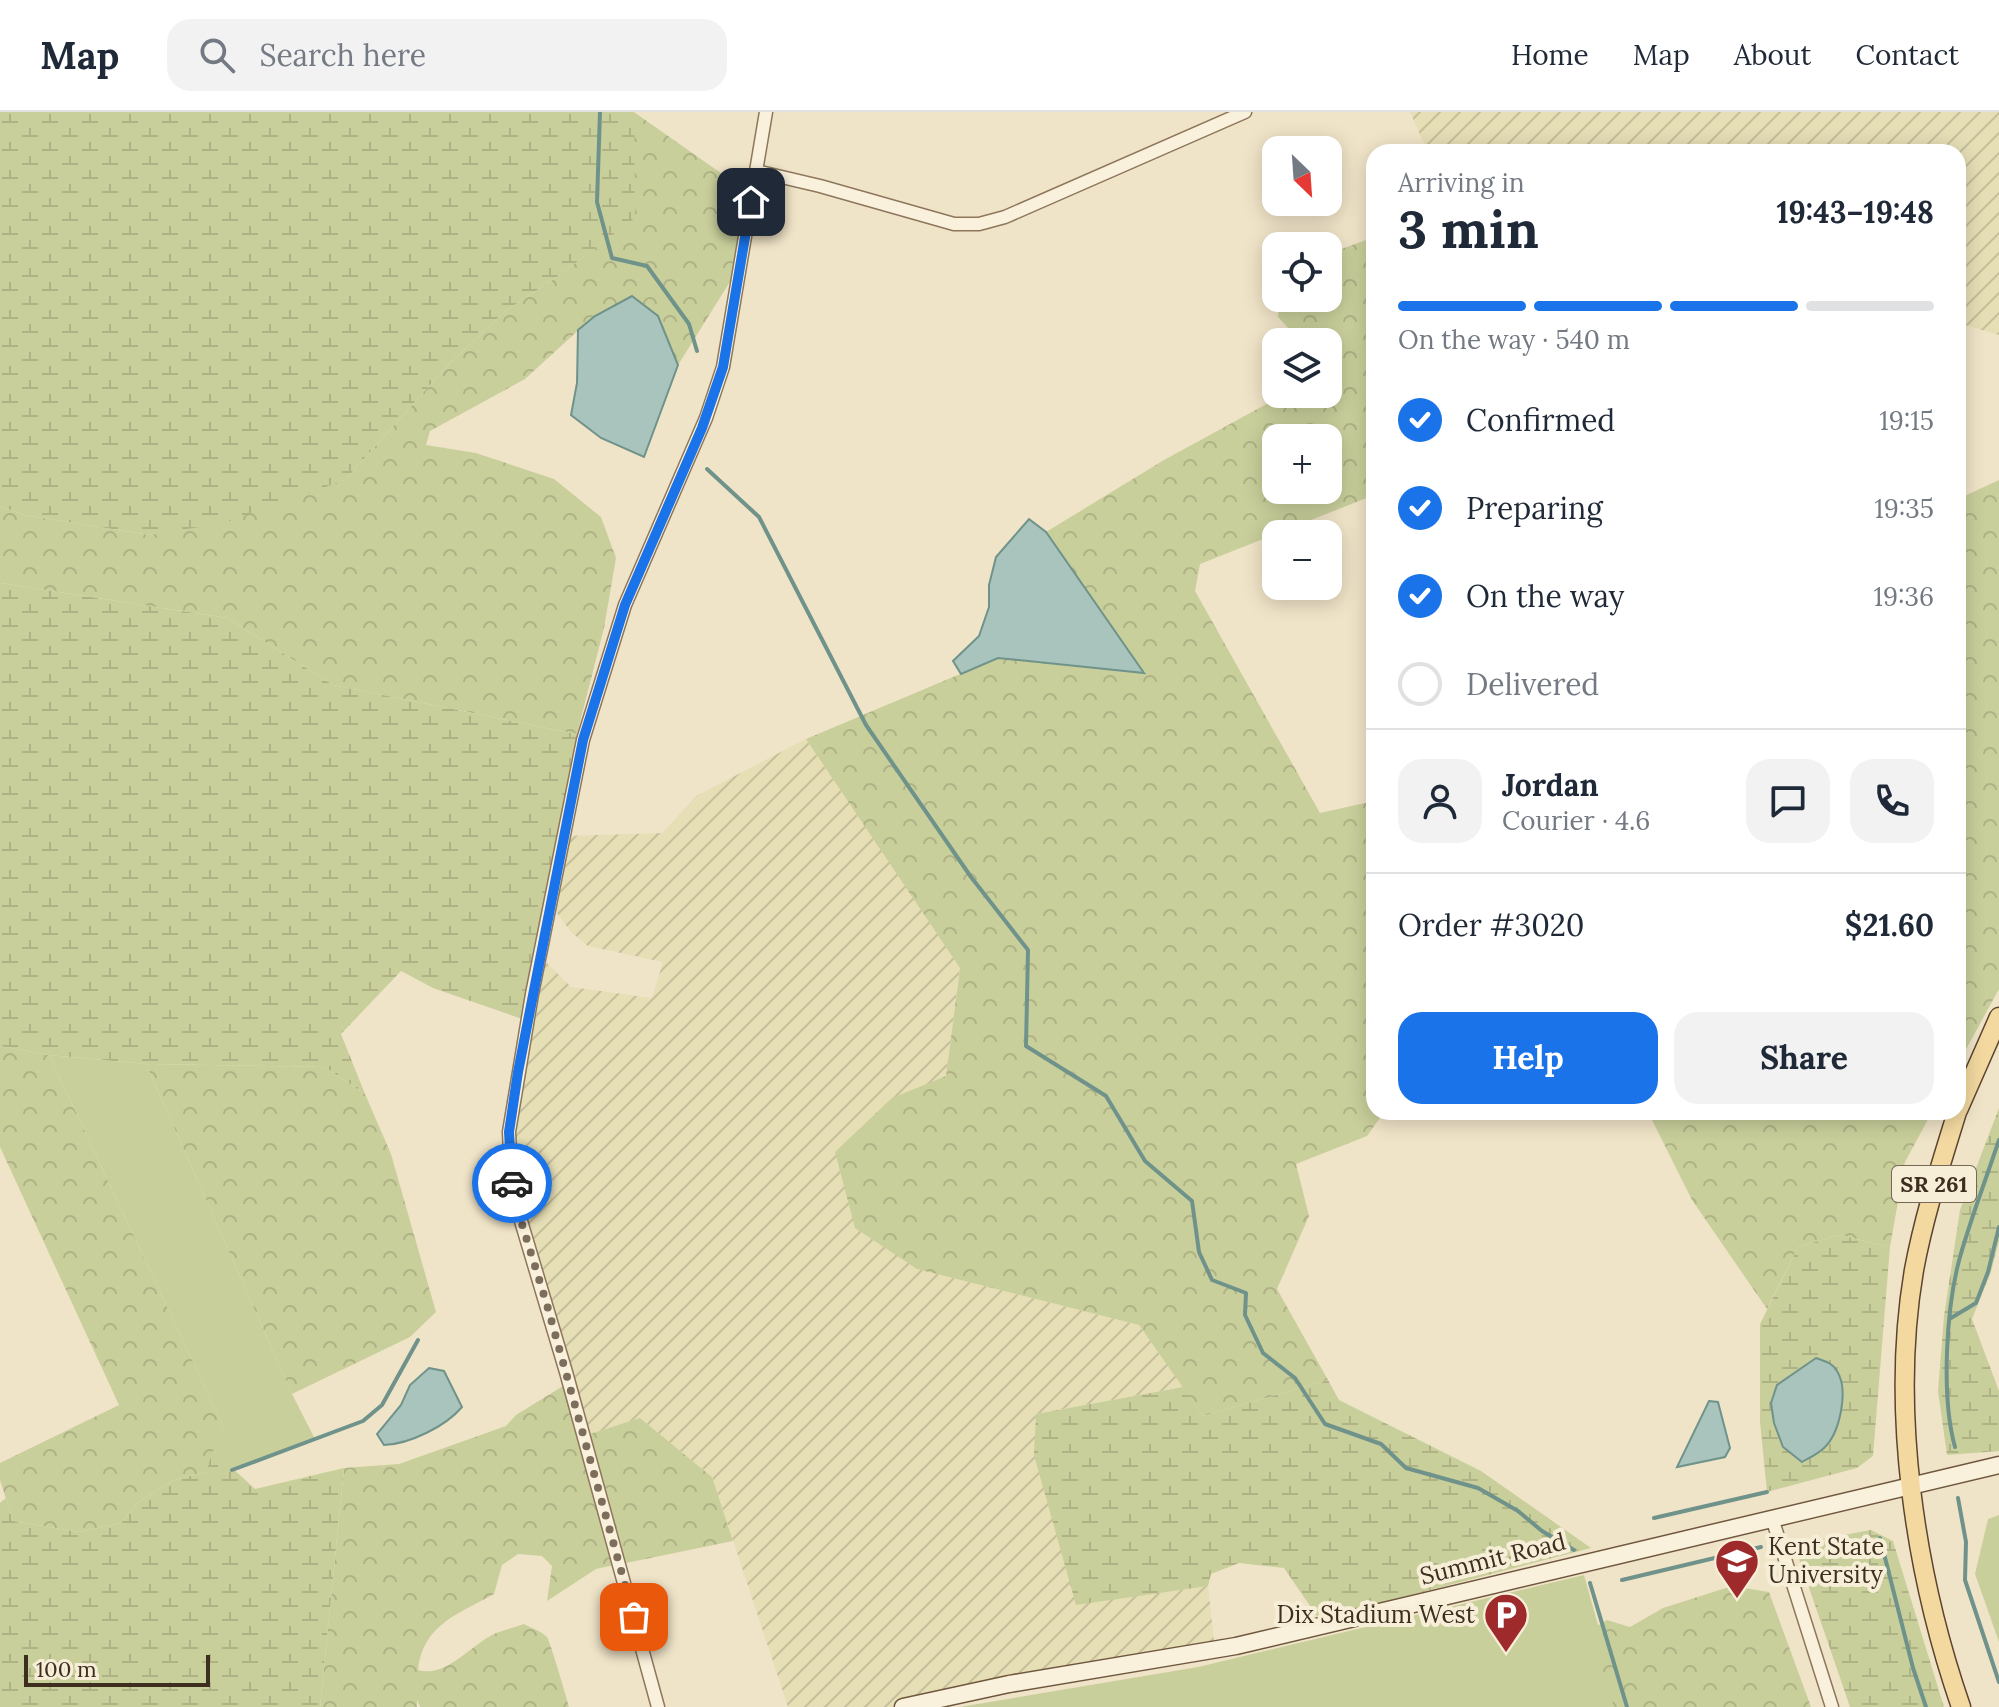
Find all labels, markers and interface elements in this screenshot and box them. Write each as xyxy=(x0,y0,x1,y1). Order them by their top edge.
search box xyxy=(167,19,727,91)
text: Map xyxy=(40,31,119,79)
icon: search xyxy=(195,33,239,77)
text: Search here xyxy=(259,36,426,74)
text: Home xyxy=(1511,37,1589,73)
text: Map xyxy=(1633,37,1690,73)
text: About xyxy=(1734,37,1811,73)
text: Contact xyxy=(1855,37,1959,73)
north arrow xyxy=(1262,136,1342,216)
map controls xyxy=(1262,136,1342,600)
text: Arriving in xyxy=(1398,166,1525,199)
pin xyxy=(717,168,785,236)
icon: home xyxy=(729,180,773,224)
text: 19:43–19:48 xyxy=(1776,193,1934,231)
text: 3 min xyxy=(1398,196,1539,262)
button: locate xyxy=(1262,232,1342,312)
text: On the way · 540 m xyxy=(1398,323,1630,356)
button: layers xyxy=(1262,328,1342,408)
icon: check xyxy=(1398,398,1442,442)
text: Confirmed xyxy=(1466,401,1615,439)
text: 19:15 xyxy=(1879,404,1934,437)
button: + xyxy=(1262,424,1342,504)
icon: check xyxy=(1398,486,1442,530)
text: Preparing xyxy=(1466,489,1603,527)
text: 19:35 xyxy=(1874,492,1934,525)
button: − xyxy=(1262,520,1342,600)
icon: check xyxy=(1398,574,1442,618)
text: On the way xyxy=(1466,577,1624,615)
text: 19:36 xyxy=(1873,580,1934,613)
text: Delivered xyxy=(1466,665,1599,703)
button: person xyxy=(1398,759,1482,843)
button: chat xyxy=(1746,759,1830,843)
button: phone xyxy=(1850,759,1934,843)
text: Jordan xyxy=(1502,766,1599,804)
text: Courier · 4.6 xyxy=(1502,804,1650,837)
text: Order #3020 xyxy=(1398,906,1584,944)
text: $21.60 xyxy=(1845,906,1934,944)
button: Help xyxy=(1398,1012,1658,1104)
button: Share xyxy=(1674,1012,1934,1104)
courier xyxy=(472,1143,552,1223)
icon: car xyxy=(490,1161,534,1205)
road number: SR 261 xyxy=(1892,1166,1976,1202)
street label: Summit Road xyxy=(1417,1525,1569,1592)
place label: Kent State University xyxy=(1768,1531,1884,1590)
school or university icon: Kent State University xyxy=(1713,1537,1761,1600)
pin xyxy=(600,1583,668,1651)
parking icon: Dix Stadium West xyxy=(1482,1591,1530,1654)
icon: bag xyxy=(612,1595,656,1639)
place label: Dix Stadium West xyxy=(1277,1599,1476,1630)
scale bar xyxy=(24,1651,210,1687)
text: 100 m xyxy=(36,1655,97,1683)

